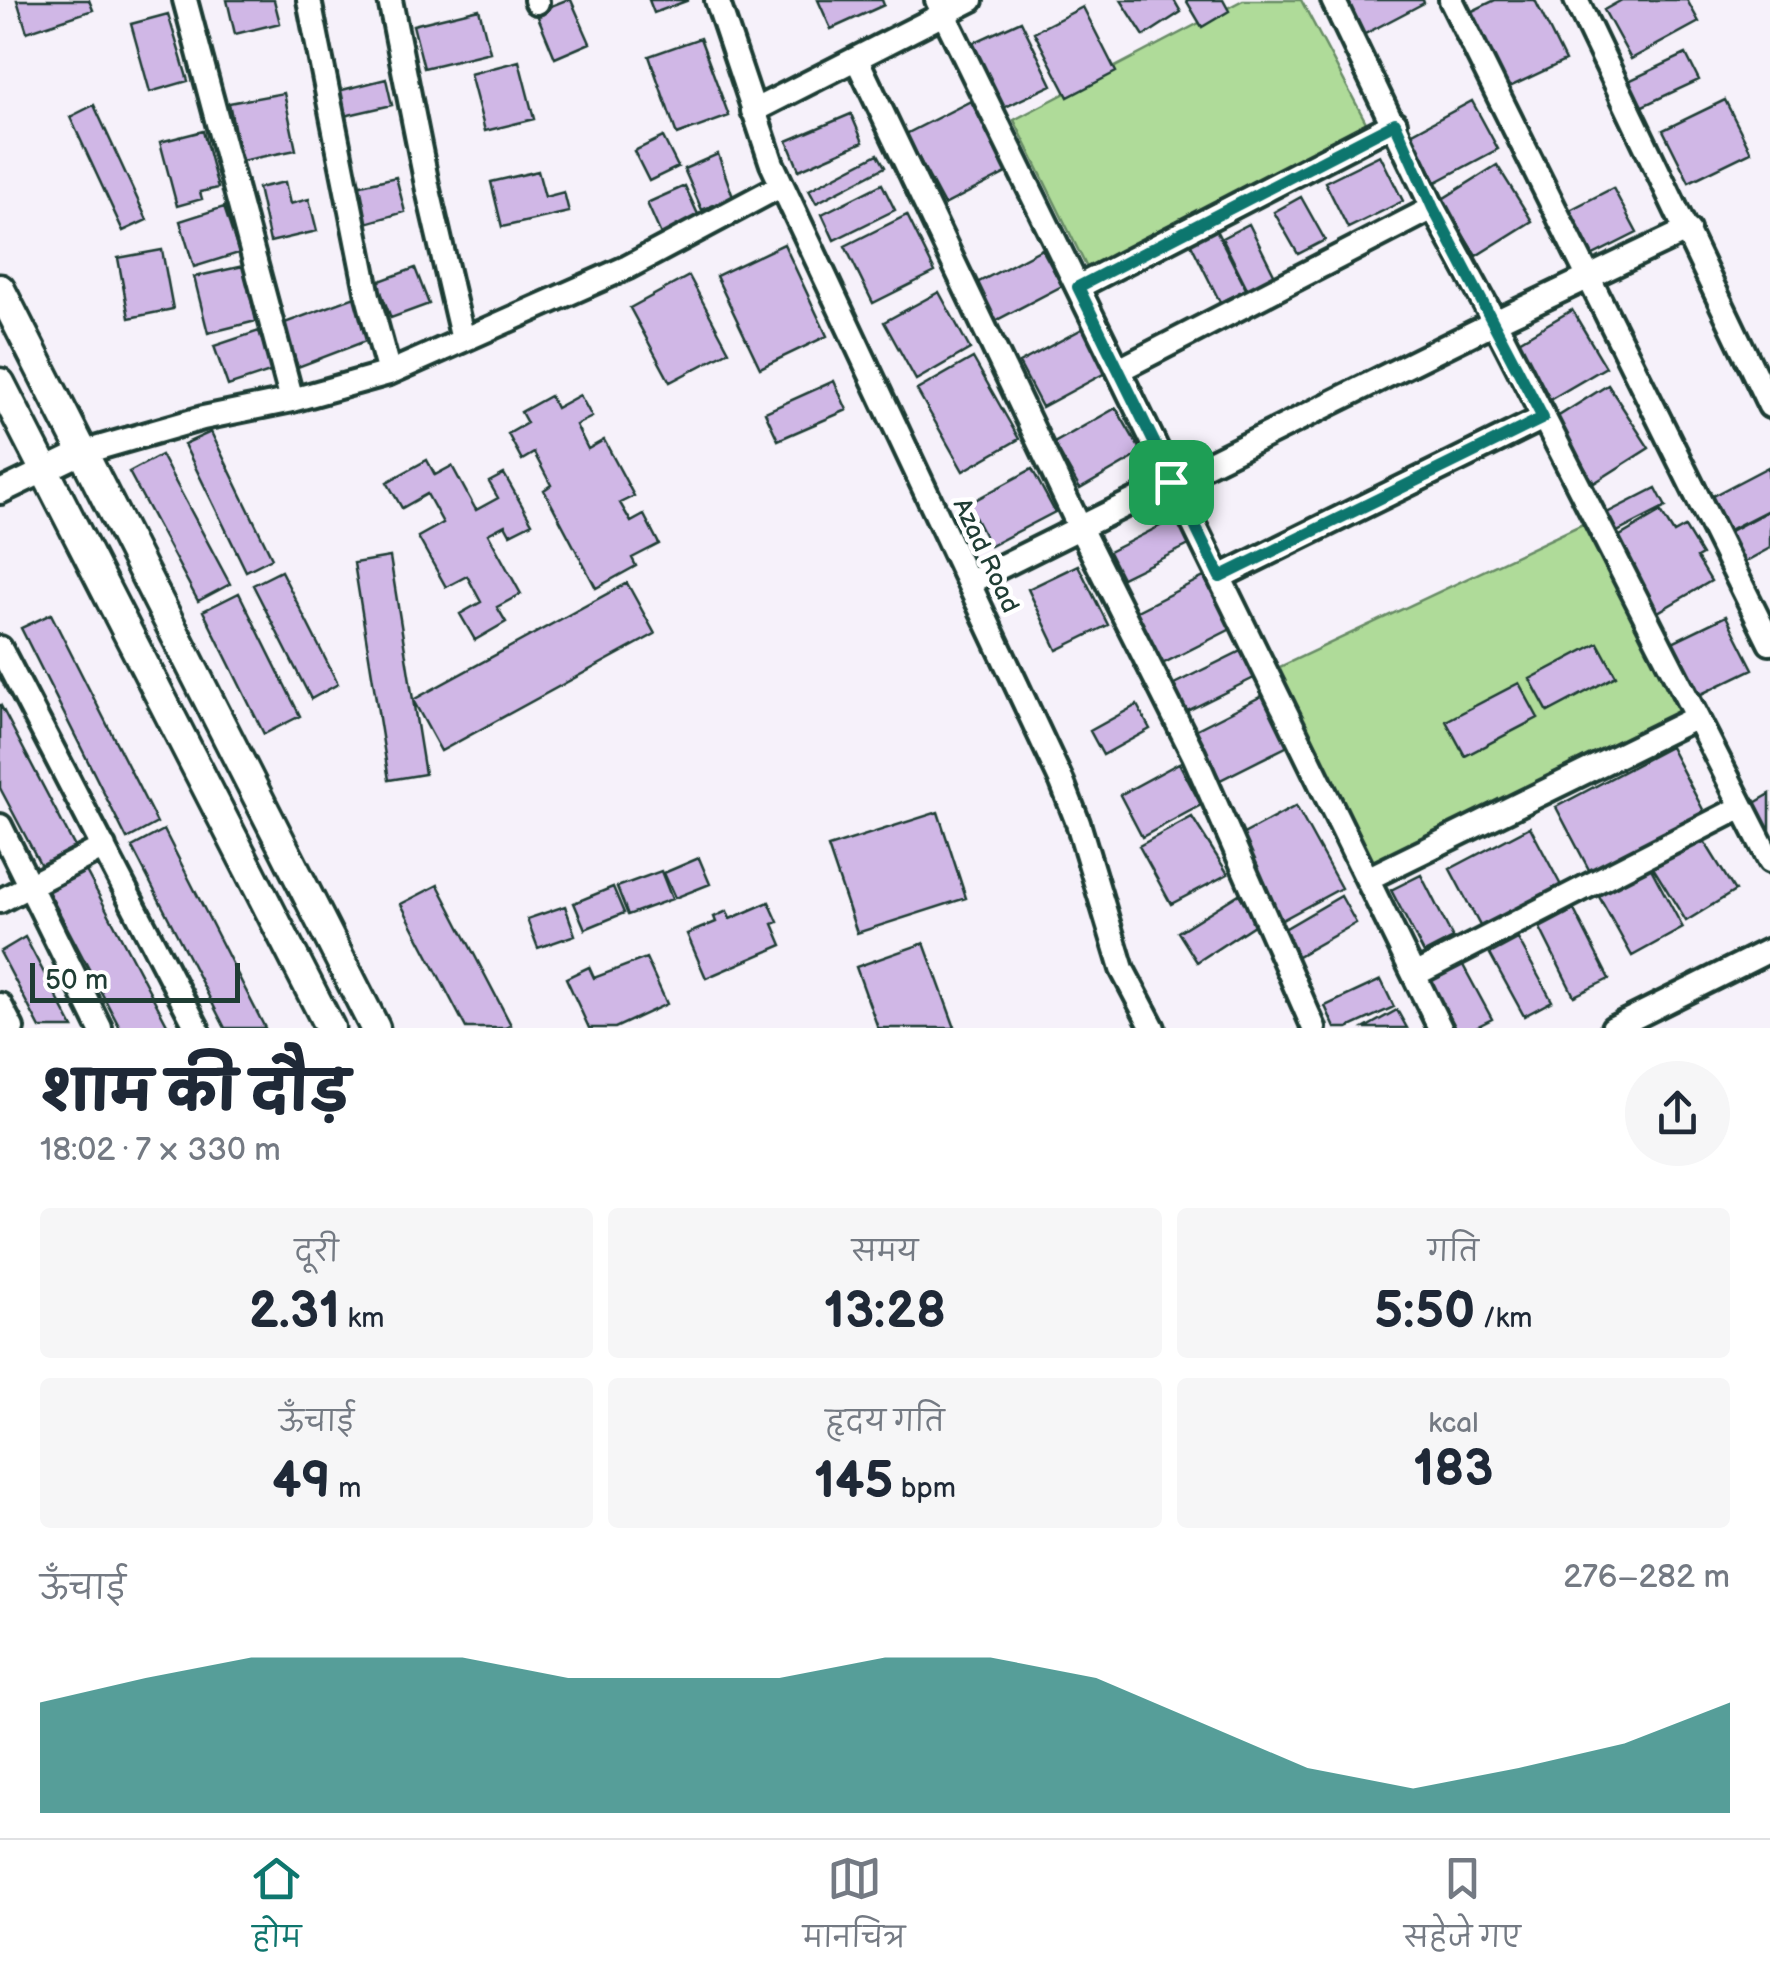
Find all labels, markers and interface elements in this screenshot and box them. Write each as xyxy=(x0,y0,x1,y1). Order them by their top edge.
pin xyxy=(1129,440,1214,525)
icon: arrive xyxy=(1144,455,1199,510)
street label: Azad Road xyxy=(946,494,1026,618)
scale bar xyxy=(30,958,240,1003)
text: 50 m xyxy=(45,964,108,997)
text: शाम की दौड़ xyxy=(40,1060,349,1127)
button: share xyxy=(1625,1061,1730,1166)
text: 18:02 · 7 × 330 m xyxy=(40,1131,281,1170)
text: दूरी xyxy=(295,1236,339,1269)
text: समय xyxy=(852,1236,918,1269)
text: गति xyxy=(1428,1236,1479,1269)
text: 2.31 xyxy=(249,1282,340,1342)
text: 13:28 xyxy=(824,1282,946,1342)
text: 5:50 xyxy=(1374,1282,1475,1342)
text: km xyxy=(340,1302,384,1335)
text: /km xyxy=(1475,1302,1532,1335)
text: ऊँचाई xyxy=(279,1406,354,1439)
text: हृदय गति xyxy=(825,1406,945,1439)
text: kcal xyxy=(1428,1407,1478,1440)
text: 183 xyxy=(1413,1440,1493,1500)
text: 49 xyxy=(272,1452,331,1512)
text: 145 xyxy=(814,1452,893,1512)
text: m xyxy=(331,1472,361,1505)
text: bpm xyxy=(893,1472,956,1505)
text: 276–282 m xyxy=(1563,1558,1730,1597)
text: ऊँचाई xyxy=(40,1570,126,1609)
tab: होम xyxy=(249,1851,304,1968)
tab: मानचित्र xyxy=(803,1851,906,1968)
tab: सहेजे गए xyxy=(1404,1851,1521,1968)

